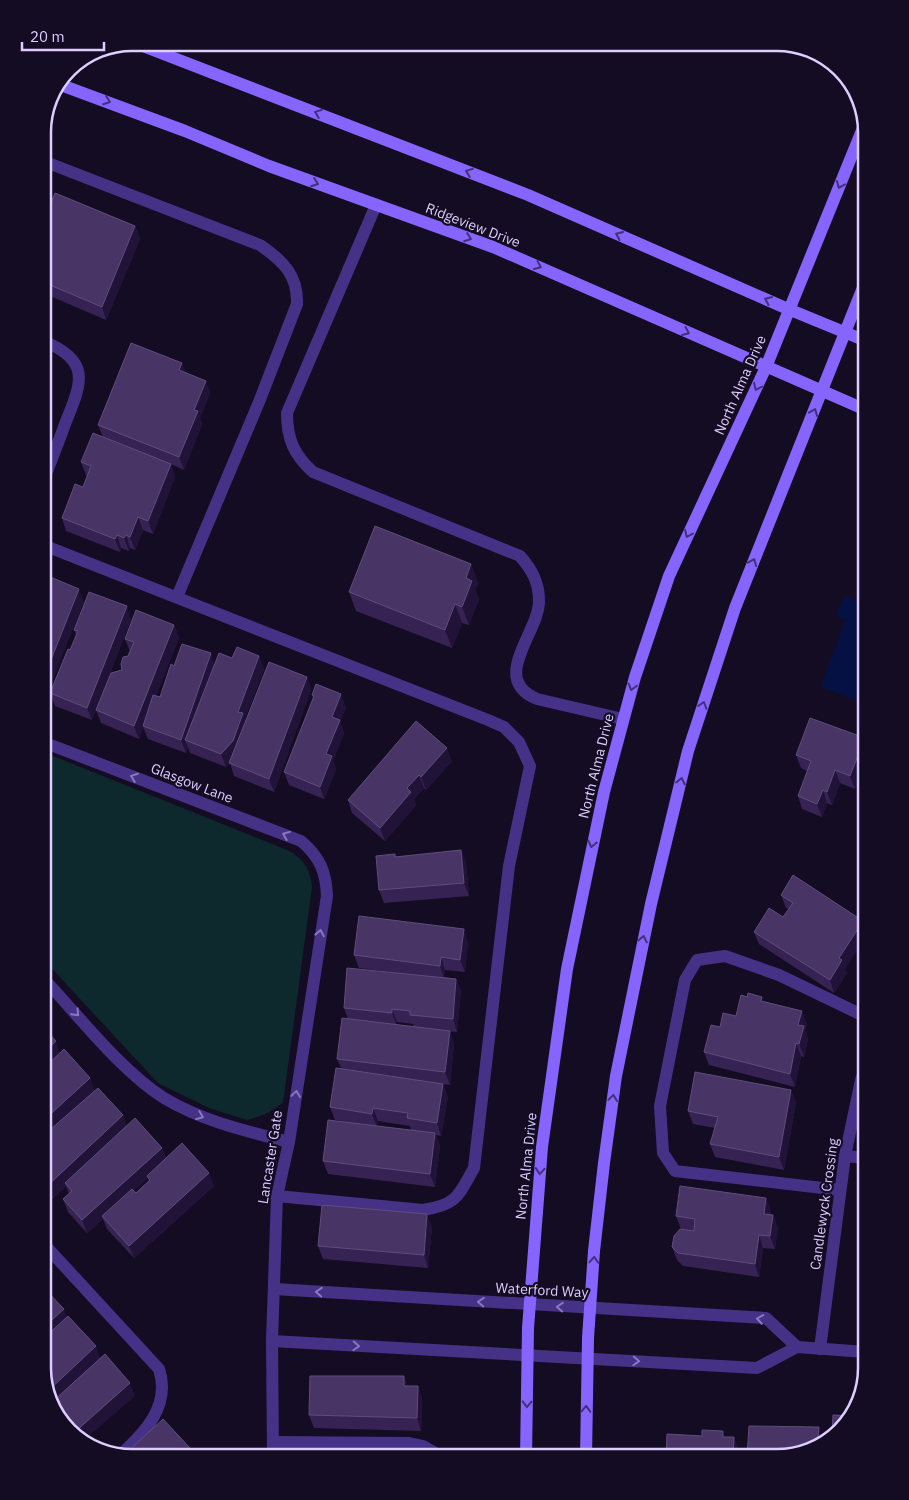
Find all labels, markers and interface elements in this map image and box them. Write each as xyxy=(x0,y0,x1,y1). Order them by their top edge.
scale bar xyxy=(22,20,105,52)
text: 20 m xyxy=(30,27,65,46)
one-way arrow xyxy=(103,95,111,105)
one-way arrow xyxy=(314,109,323,119)
one-way arrow xyxy=(465,168,474,178)
one-way arrow xyxy=(310,177,319,187)
one-way arrow xyxy=(836,180,846,189)
street label: Ridgeview Drive xyxy=(423,199,523,251)
one-way arrow xyxy=(615,230,624,241)
one-way arrow xyxy=(463,232,472,242)
one-way arrow xyxy=(533,260,542,271)
one-way arrow xyxy=(764,296,773,307)
one-way arrow xyxy=(681,325,690,336)
street label: North Alma Drive xyxy=(710,332,770,438)
one-way arrow xyxy=(752,382,763,391)
one-way arrow xyxy=(807,408,818,417)
one-way arrow xyxy=(684,529,695,538)
one-way arrow xyxy=(747,559,757,567)
one-way arrow xyxy=(627,682,638,691)
one-way arrow xyxy=(697,701,707,710)
street label: North Alma Drive xyxy=(574,711,618,820)
street label: Glasgow Lane xyxy=(148,759,236,807)
one-way arrow xyxy=(130,773,139,783)
one-way arrow xyxy=(675,776,686,785)
one-way arrow xyxy=(282,831,291,841)
one-way arrow xyxy=(587,840,598,849)
one-way arrow xyxy=(315,929,325,938)
one-way arrow xyxy=(637,934,648,943)
one-way arrow xyxy=(70,1008,79,1017)
one-way arrow xyxy=(290,1090,301,1098)
one-way arrow xyxy=(607,1094,618,1102)
one-way arrow xyxy=(195,1109,204,1120)
street label: Lancaster Gate xyxy=(254,1109,286,1205)
street label: North Alma Drive xyxy=(511,1111,541,1220)
street label: Candlewyck Crossing xyxy=(806,1136,842,1271)
one-way arrow xyxy=(535,1167,546,1175)
one-way arrow xyxy=(588,1255,599,1263)
street label: Waterford Way xyxy=(495,1279,589,1301)
one-way arrow xyxy=(315,1286,323,1297)
one-way arrow xyxy=(477,1296,485,1307)
one-way arrow xyxy=(556,1301,564,1312)
one-way arrow xyxy=(755,1314,763,1325)
one-way arrow xyxy=(352,1340,360,1351)
one-way arrow xyxy=(632,1356,640,1367)
one-way arrow xyxy=(521,1401,532,1409)
one-way arrow xyxy=(581,1404,591,1412)

